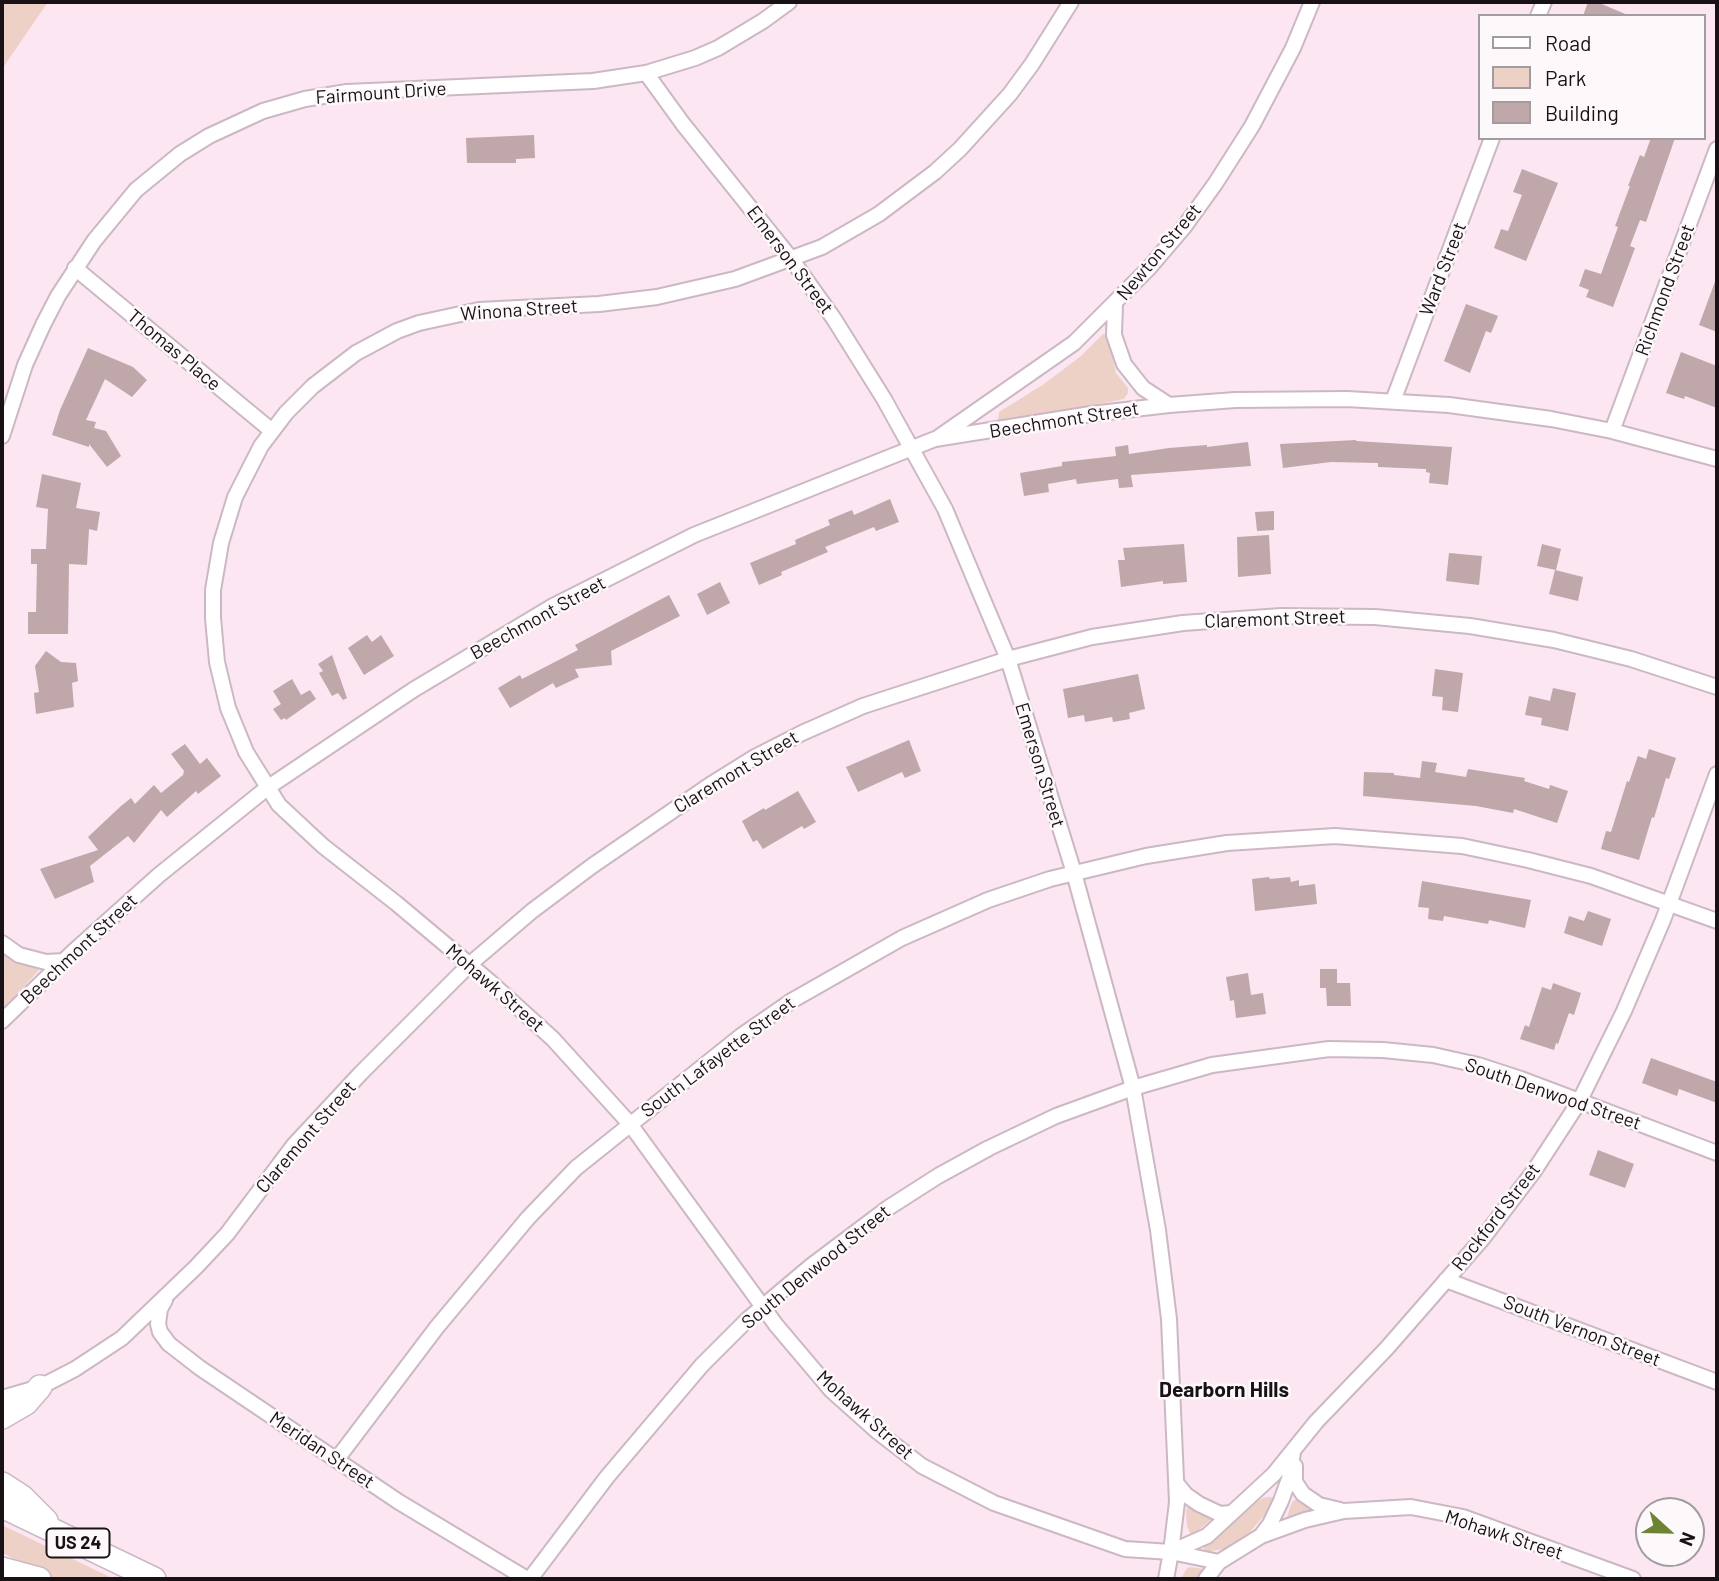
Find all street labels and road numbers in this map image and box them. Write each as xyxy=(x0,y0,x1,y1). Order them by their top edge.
street label: Fairmount Drive xyxy=(315,77,447,109)
street label: Newton Street xyxy=(1112,199,1206,305)
street label: Emerson Street xyxy=(742,201,838,319)
street label: Ward Street xyxy=(1415,219,1471,319)
street label: Richmond Street xyxy=(1631,221,1699,359)
street label: Winona Street xyxy=(460,295,578,325)
street label: Thomas Place xyxy=(123,304,225,396)
street label: Beechmont Street xyxy=(988,397,1140,443)
street label: Beechmont Street xyxy=(466,571,610,665)
street label: Claremont Street xyxy=(1204,605,1346,633)
street label: Emerson Street xyxy=(1010,700,1070,830)
street label: Claremont Street xyxy=(670,726,802,818)
street label: Beechmont Street xyxy=(16,889,142,1009)
street label: Mohawk Street xyxy=(441,939,549,1037)
street label: South Lafayette Street xyxy=(637,992,799,1122)
street label: South Denwood Street xyxy=(1462,1053,1644,1135)
street label: Claremont Street xyxy=(251,1076,361,1198)
street label: Rockford Street xyxy=(1447,1159,1545,1275)
street label: South Denwood Street xyxy=(737,1200,895,1334)
street label: South Vernon Street xyxy=(1500,1291,1664,1371)
street label: Mohawk Street xyxy=(812,1365,918,1465)
street label: Meridan Street xyxy=(265,1407,379,1493)
street label: Mohawk Street xyxy=(1442,1505,1566,1565)
road number: US 24 xyxy=(46,1528,110,1558)

